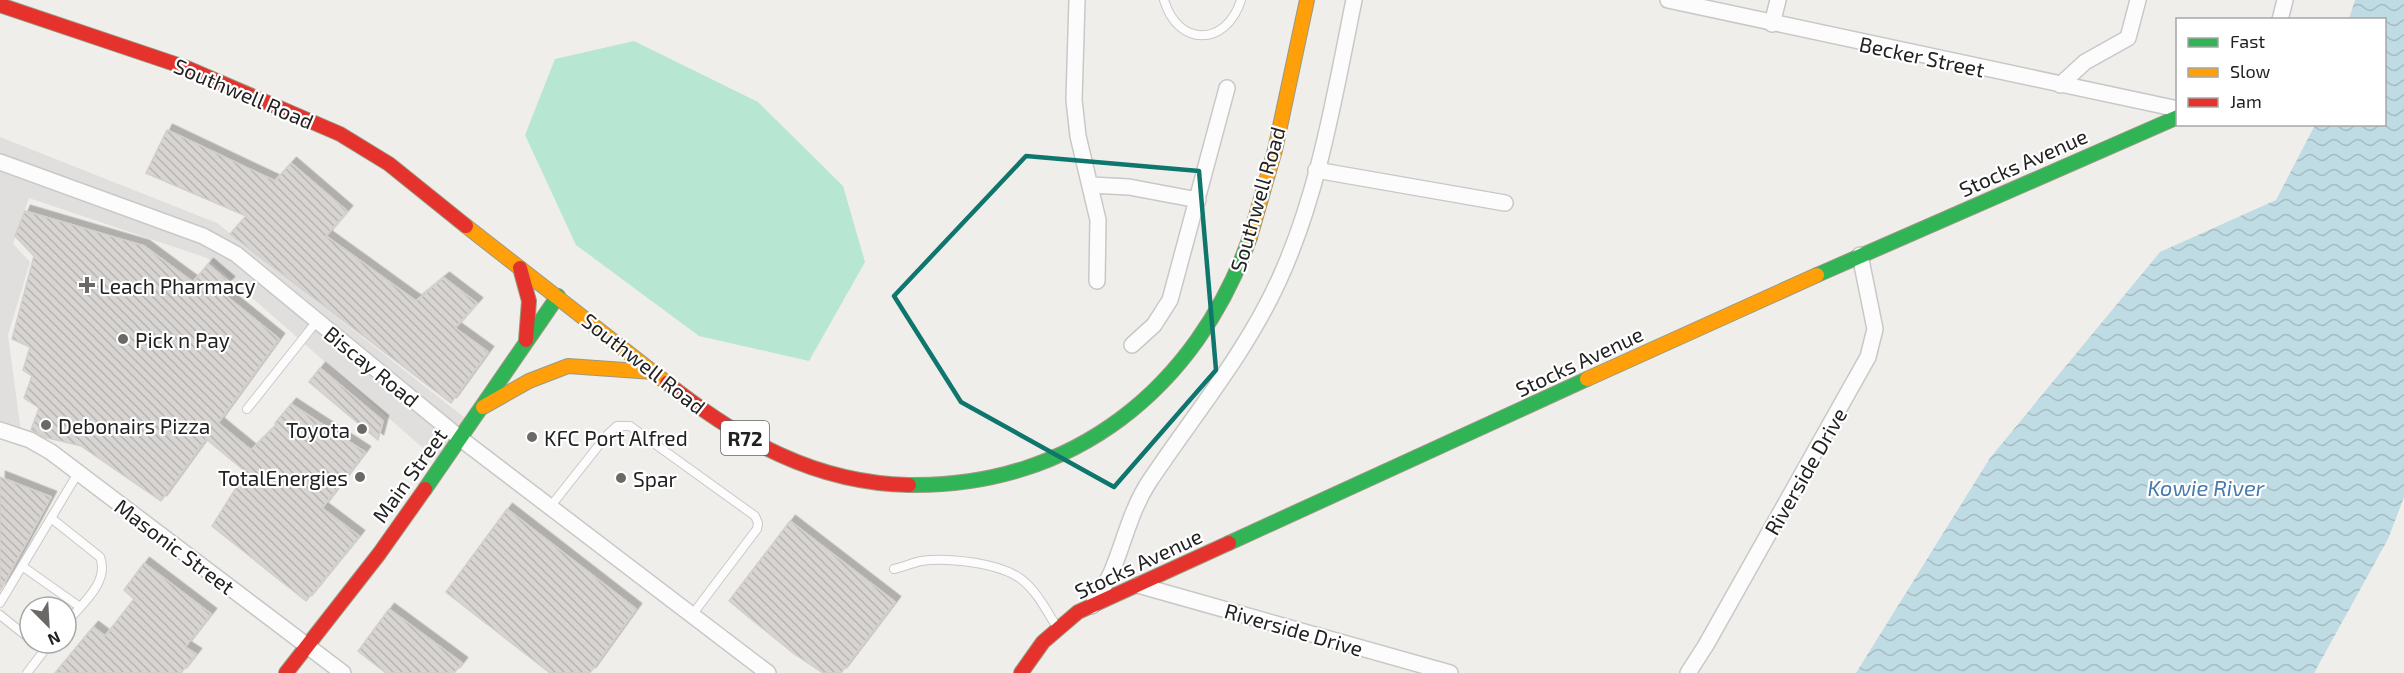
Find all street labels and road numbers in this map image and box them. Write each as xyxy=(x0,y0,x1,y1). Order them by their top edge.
street label: Becker Street xyxy=(1857,31,1987,81)
street label: Southwell Road xyxy=(170,52,318,134)
street label: Stocks Avenue xyxy=(1955,123,2091,201)
street label: Southwell Road xyxy=(1224,124,1290,274)
street label: Southwell Road xyxy=(577,307,711,419)
street label: Biscay Road xyxy=(320,320,424,412)
street label: Stocks Avenue xyxy=(1511,321,1647,401)
street label: Riverside Drive xyxy=(1759,403,1851,539)
road number: R72 xyxy=(721,421,769,455)
street label: Main Street xyxy=(366,423,452,527)
street label: Masonic Street xyxy=(110,493,240,599)
street label: Stocks Avenue xyxy=(1070,523,1206,603)
street label: Riverside Drive xyxy=(1222,597,1366,661)

